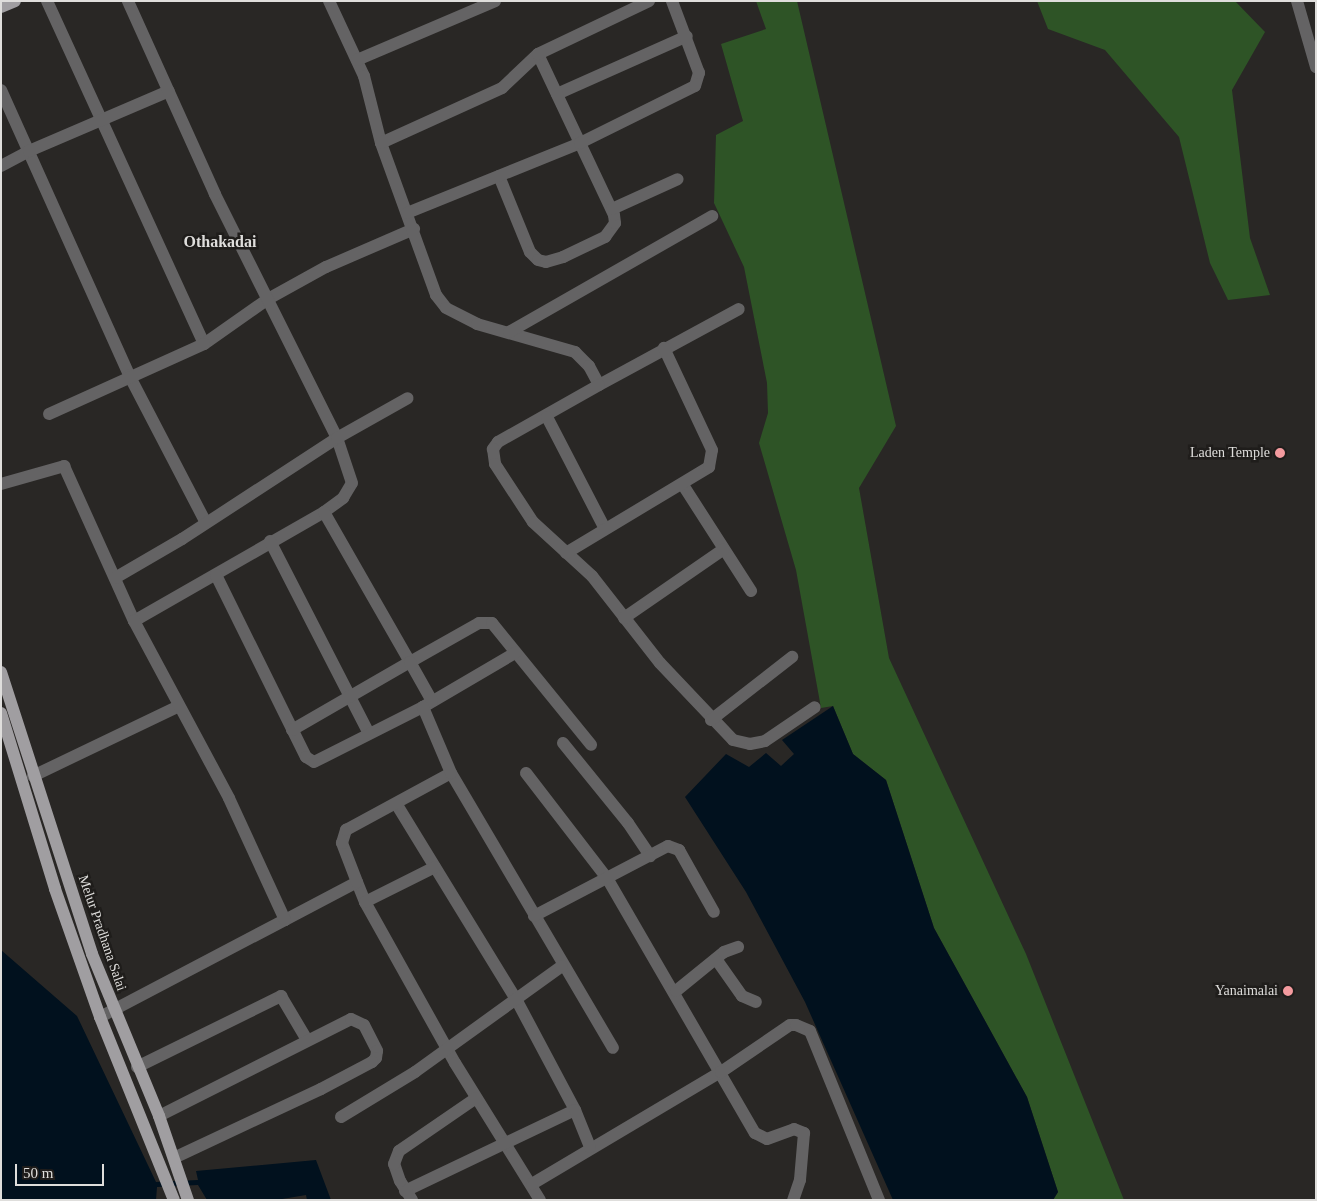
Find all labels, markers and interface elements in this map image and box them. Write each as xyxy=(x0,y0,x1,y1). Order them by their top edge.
district label: Othakadai xyxy=(184,232,256,252)
place label: Laden Temple xyxy=(1190,445,1270,461)
marker: Laden Temple xyxy=(1274,447,1286,459)
street label: Melur Pradhana Salai xyxy=(74,873,130,993)
place label: Yanaimalai xyxy=(1215,983,1278,999)
marker: Yanaimalai xyxy=(1282,985,1294,997)
scale bar xyxy=(18,1154,106,1186)
text: 50 m xyxy=(23,1165,53,1181)

